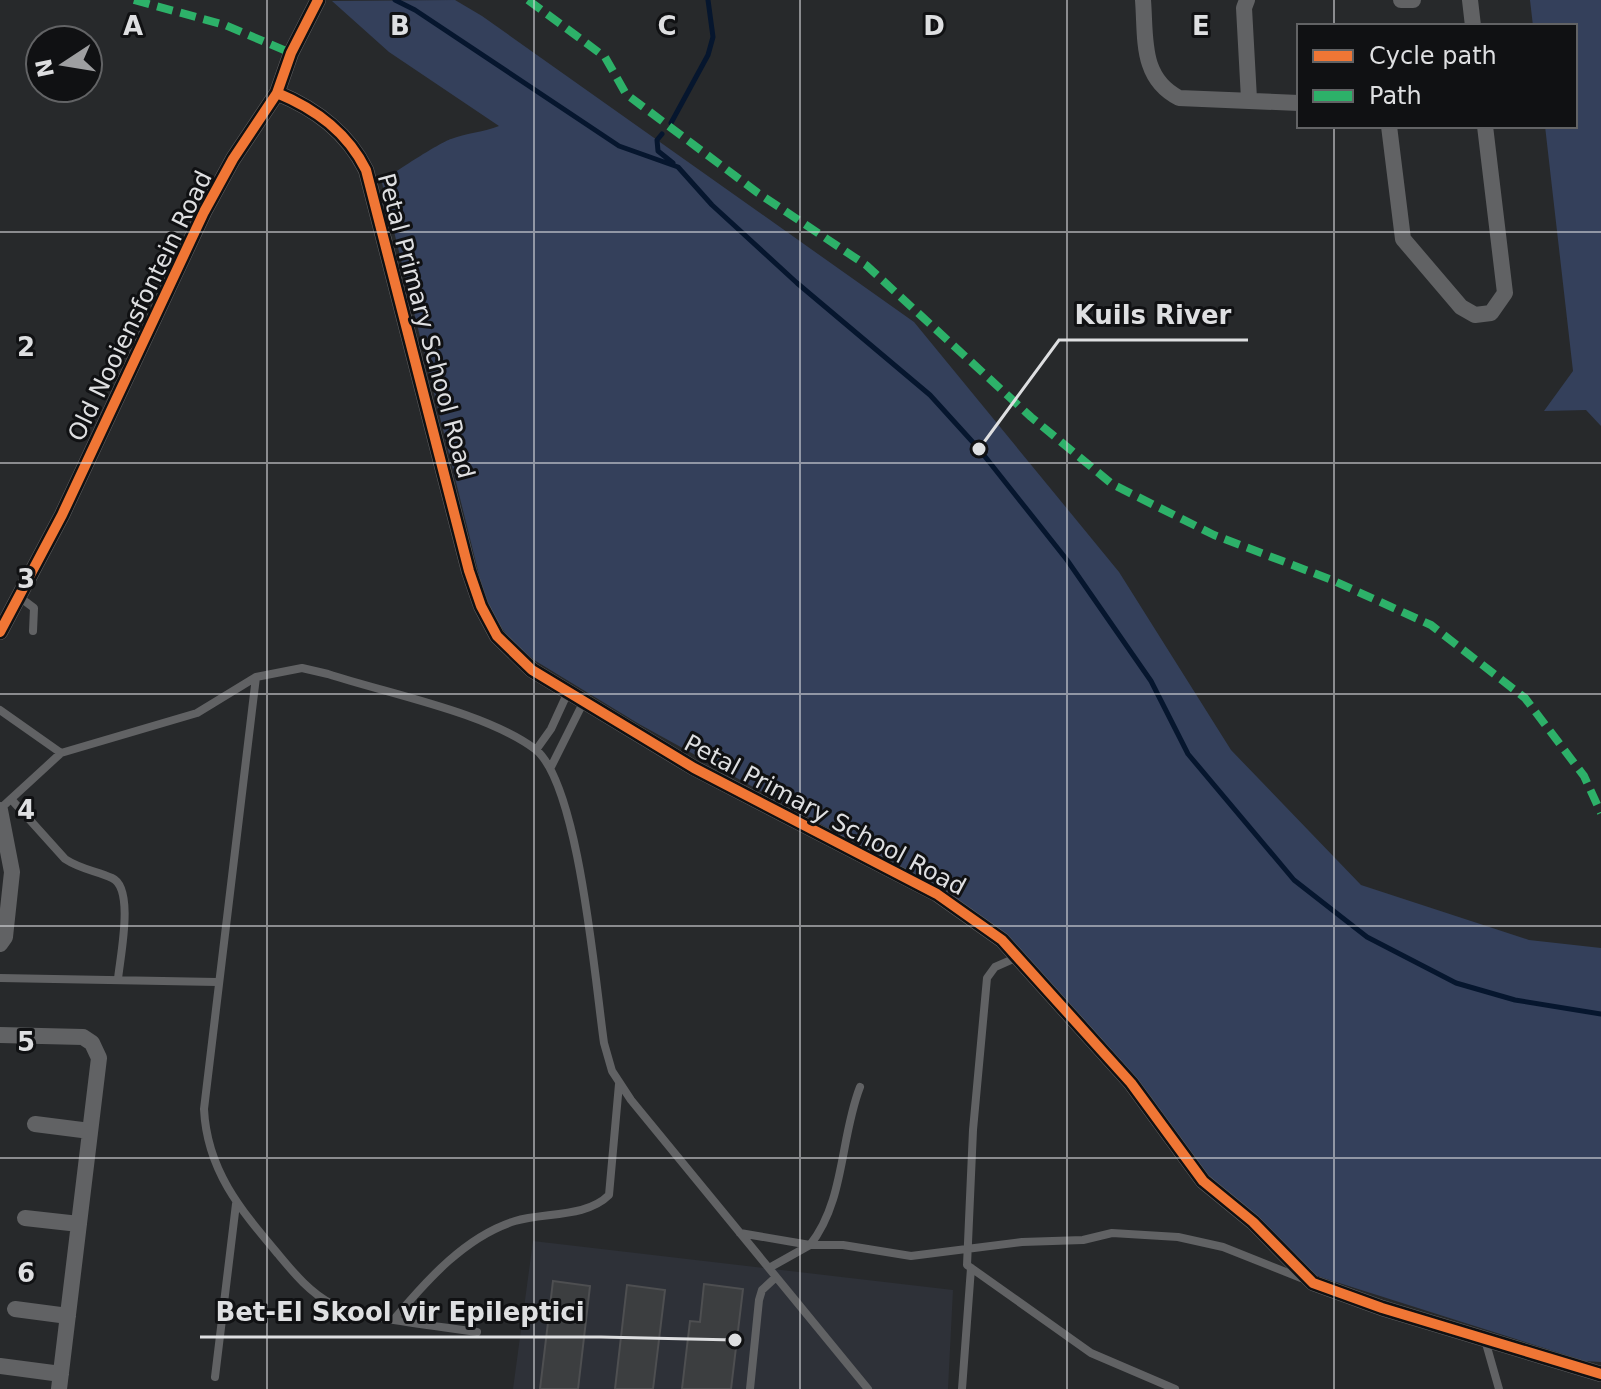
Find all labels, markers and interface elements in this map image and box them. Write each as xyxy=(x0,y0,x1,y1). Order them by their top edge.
text: A xyxy=(123,11,143,41)
text: B xyxy=(390,11,410,41)
text: C xyxy=(657,11,677,41)
text: D xyxy=(923,11,945,41)
text: E xyxy=(1192,11,1210,41)
north arrow xyxy=(24,24,104,104)
legend xyxy=(1297,24,1577,128)
text: Cycle path xyxy=(1369,42,1497,70)
text: N xyxy=(31,56,59,80)
text: Path xyxy=(1369,82,1422,110)
street label: Old Nooiensfontein Road xyxy=(62,166,218,446)
street label: Petal Primary School Road xyxy=(372,170,480,482)
callout: Kuils River xyxy=(1059,290,1248,340)
text: Kuils River xyxy=(1075,300,1232,330)
text: 2 xyxy=(17,332,35,362)
text: 3 xyxy=(17,564,35,594)
street label: Petal Primary School Road xyxy=(679,729,971,901)
text: 4 xyxy=(17,795,35,825)
text: 5 xyxy=(17,1027,35,1057)
text: 6 xyxy=(17,1258,35,1288)
callout: Bet-El Skool vir Epileptici xyxy=(200,1287,601,1337)
text: Bet-El Skool vir Epileptici xyxy=(215,1297,585,1327)

